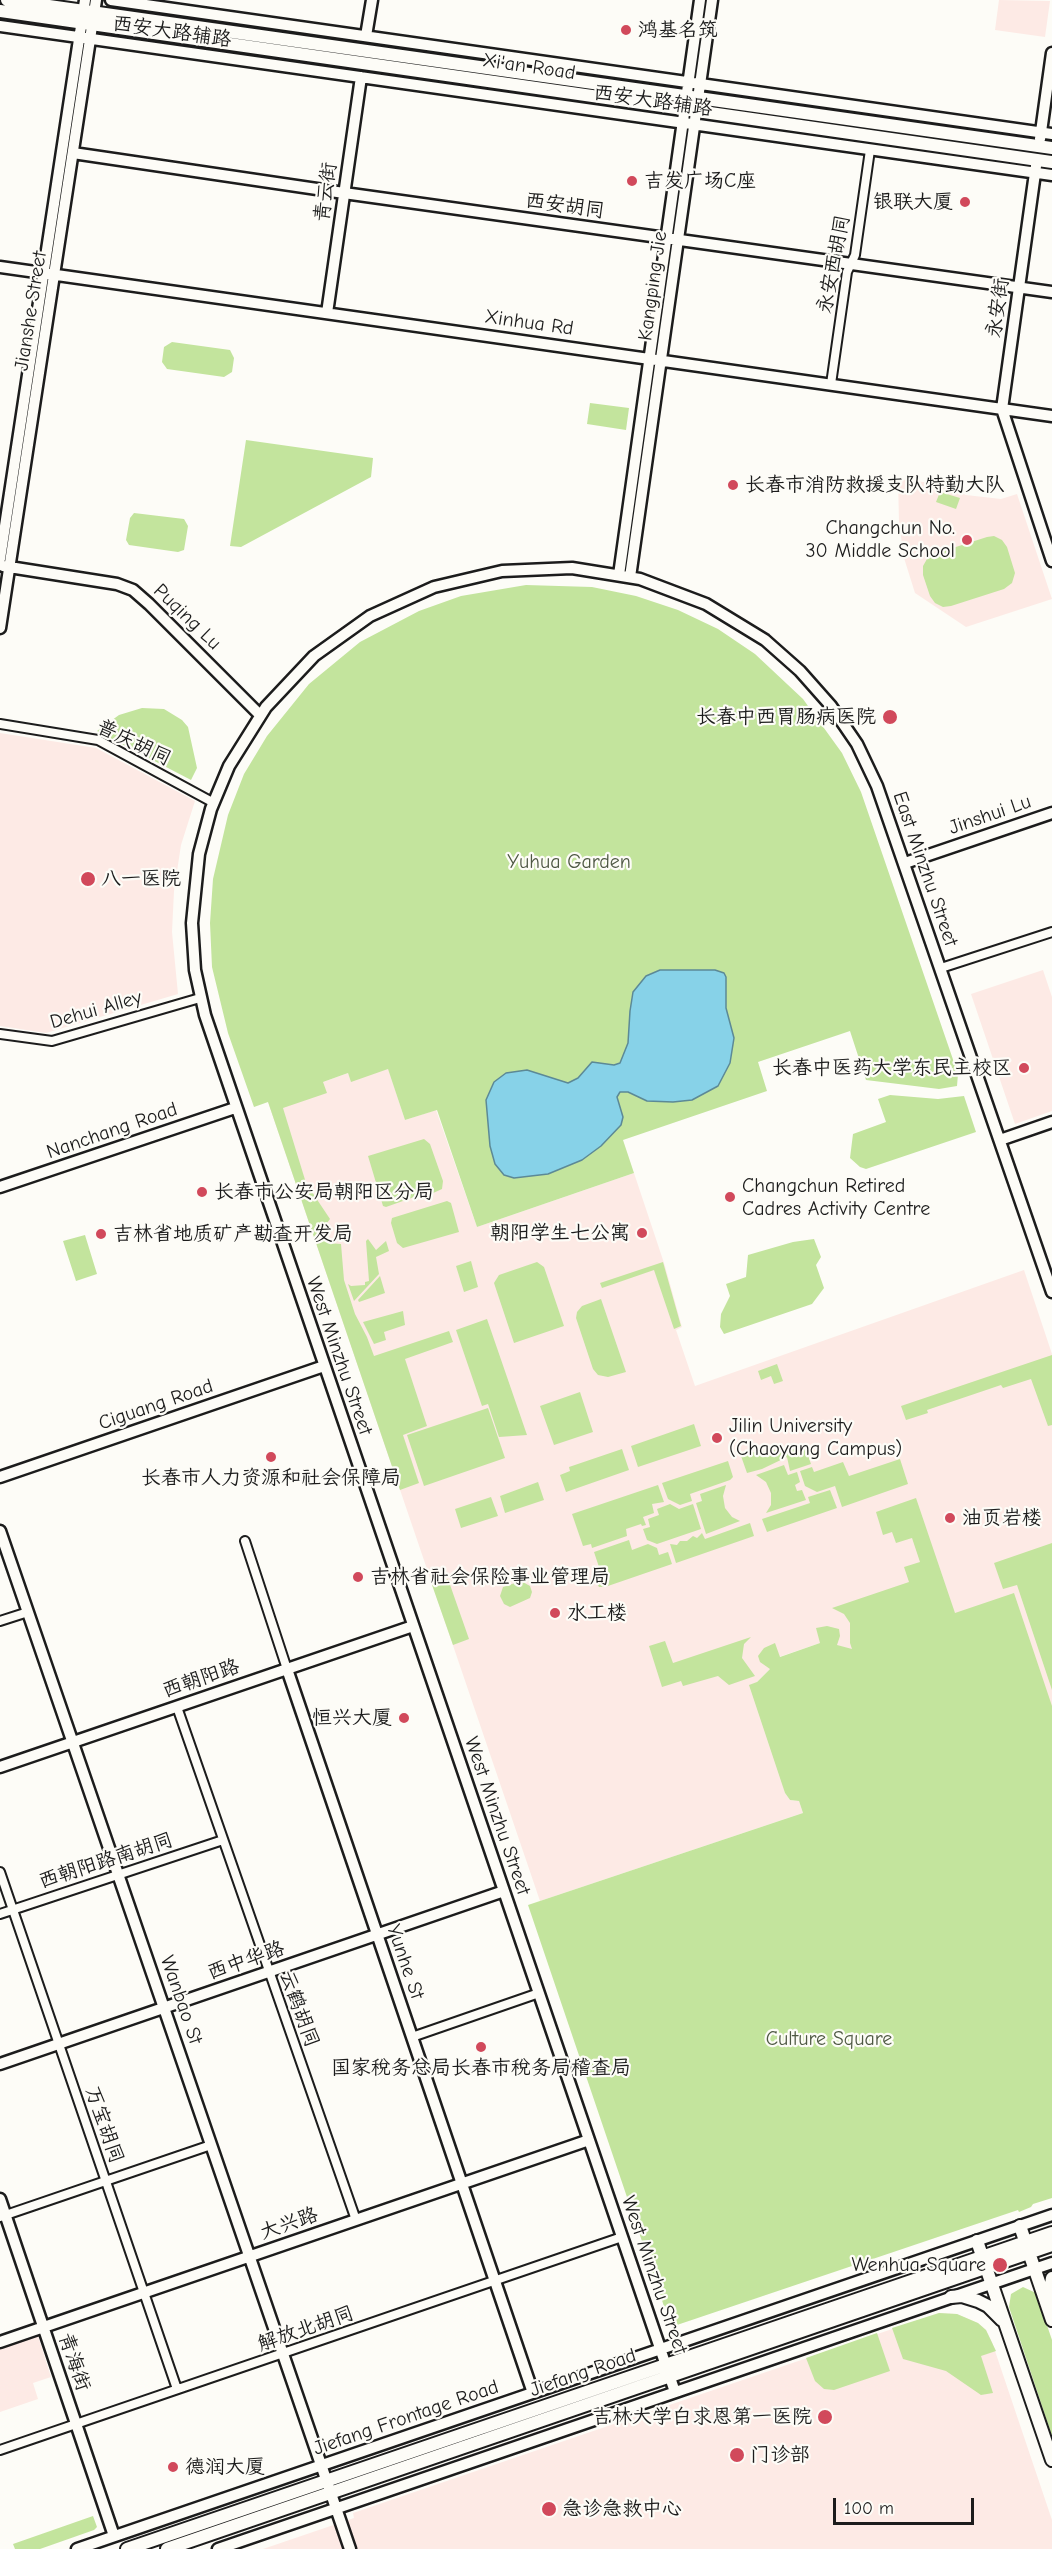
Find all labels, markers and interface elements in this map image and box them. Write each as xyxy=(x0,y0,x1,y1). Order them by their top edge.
street label: 西安大路辅路 xyxy=(111,12,233,52)
place label: 鸿基名筑 xyxy=(638,18,718,42)
marker: 鸿基名筑 xyxy=(619,23,633,37)
street label: Xi'an Road xyxy=(481,49,577,85)
street label: 西安大路辅路 xyxy=(592,81,714,121)
street label: 青云街 xyxy=(310,161,342,223)
place label: 吉发广场C座 xyxy=(644,169,756,193)
marker: 吉发广场C座 xyxy=(625,174,639,188)
street label: 西安胡同 xyxy=(524,189,606,223)
place label: 银联大厦 xyxy=(873,190,953,214)
marker: 银联大厦 xyxy=(958,195,972,209)
street label: 永安西胡同 xyxy=(813,213,855,315)
street label: Kangping Jie xyxy=(633,230,673,342)
street label: Jianshe Street xyxy=(10,249,52,373)
street label: 永安街 xyxy=(982,277,1014,339)
street label: Xinhua Rd xyxy=(483,305,575,341)
place label: 长春市消防救援支队特勤大队 xyxy=(745,473,1005,497)
marker: 长春市消防救援支队特勤大队 xyxy=(726,478,740,492)
place label: Changchun No. 30 Middle School xyxy=(806,516,955,563)
marker: Changchun No. 30 Middle School xyxy=(960,533,974,547)
street label: Puqing Lu xyxy=(148,579,226,655)
place label: 长春中西胃肠病医院 xyxy=(696,705,876,729)
marker: 长春中西胃肠病医院 xyxy=(881,708,899,726)
street label: 普庆胡同 xyxy=(93,715,175,771)
street label: East Minzhu Street xyxy=(887,789,963,949)
street label: Jinshui Lu xyxy=(946,790,1034,840)
park label: Yuhua Garden xyxy=(507,850,631,874)
place label: 八一医院 xyxy=(101,867,181,891)
marker: 八一医院 xyxy=(79,870,97,888)
street label: Dehui Alley xyxy=(47,985,145,1035)
place label: 长春中医药大学东民主校区 xyxy=(772,1056,1012,1080)
marker: 长春中医药大学东民主校区 xyxy=(1017,1061,1031,1075)
street label: Nanchang Road xyxy=(43,1097,181,1165)
place label: Changchun Retired Cadres Activity Centre xyxy=(742,1174,930,1221)
place label: 长春市公安局朝阳区分局 xyxy=(214,1180,434,1204)
marker: 长春市公安局朝阳区分局 xyxy=(195,1185,209,1199)
marker: Changchun Retired Cadres Activity Centre xyxy=(723,1190,737,1204)
place label: 朝阳学生七公寓 xyxy=(490,1221,630,1245)
place label: 吉林省地质矿产勘查开发局 xyxy=(113,1222,353,1246)
marker: 朝阳学生七公寓 xyxy=(635,1226,649,1240)
marker: 吉林省地质矿产勘查开发局 xyxy=(94,1227,108,1241)
street label: West Minzhu Street xyxy=(301,1274,377,1438)
street label: Ciguang Road xyxy=(96,1374,216,1436)
place label: Jilin University (Chaoyang Campus) xyxy=(729,1414,902,1461)
marker: Jilin University (Chaoyang Campus) xyxy=(710,1431,724,1445)
marker: 长春市人力资源和社会保障局 xyxy=(264,1450,278,1464)
place label: 长春市人力资源和社会保障局 xyxy=(141,1466,401,1490)
place label: 油页岩楼 xyxy=(962,1506,1042,1530)
marker: 油页岩楼 xyxy=(943,1511,957,1525)
place label: 吉林省社会保险事业管理局 xyxy=(370,1565,610,1589)
marker: 吉林省社会保险事业管理局 xyxy=(351,1570,365,1584)
place label: 水工楼 xyxy=(567,1601,627,1625)
marker: 水工楼 xyxy=(548,1606,562,1620)
street label: 西朝阳路 xyxy=(159,1655,243,1703)
place label: 恒兴大厦 xyxy=(312,1706,392,1730)
marker: 恒兴大厦 xyxy=(397,1711,411,1725)
street label: West Minzhu Street xyxy=(459,1734,535,1898)
street label: 西朝阳路南胡同 xyxy=(36,1828,176,1894)
street label: Yunhe St xyxy=(381,1922,429,2002)
street label: 西中华路 xyxy=(204,1937,288,1985)
street label: Wanbao St xyxy=(155,1952,207,2048)
street label: 云鹤胡同 xyxy=(274,1967,324,2051)
park label: Culture Square xyxy=(766,2027,892,2051)
marker: 国家税务总局长春市税务局稽查局 xyxy=(474,2040,488,2054)
place label: 国家税务总局长春市税务局稽查局 xyxy=(331,2056,631,2080)
street label: 万宝胡同 xyxy=(80,2083,128,2167)
street label: West Minzhu Street xyxy=(616,2193,692,2357)
street label: 大兴路 xyxy=(257,2203,321,2245)
place label: Wenhua Square xyxy=(852,2253,986,2277)
marker: Wenhua Square xyxy=(991,2256,1009,2274)
street label: 解放北胡同 xyxy=(255,2301,357,2357)
street label: 青海街 xyxy=(53,2330,95,2394)
street label: Jiefang Road xyxy=(527,2344,639,2402)
street label: Jiefang Frontage Road xyxy=(310,2375,502,2461)
place label: 吉林大学白求恩第一医院 xyxy=(592,2405,812,2429)
marker: 吉林大学白求恩第一医院 xyxy=(816,2408,834,2426)
place label: 门诊部 xyxy=(750,2443,810,2467)
marker: 门诊部 xyxy=(728,2446,746,2464)
place label: 德润大厦 xyxy=(185,2455,265,2479)
marker: 德润大厦 xyxy=(166,2460,180,2474)
scale bar xyxy=(836,2486,977,2524)
place label: 急诊急救中心 xyxy=(562,2497,682,2521)
text: 100 m xyxy=(844,2498,894,2519)
marker: 急诊急救中心 xyxy=(540,2500,558,2518)

